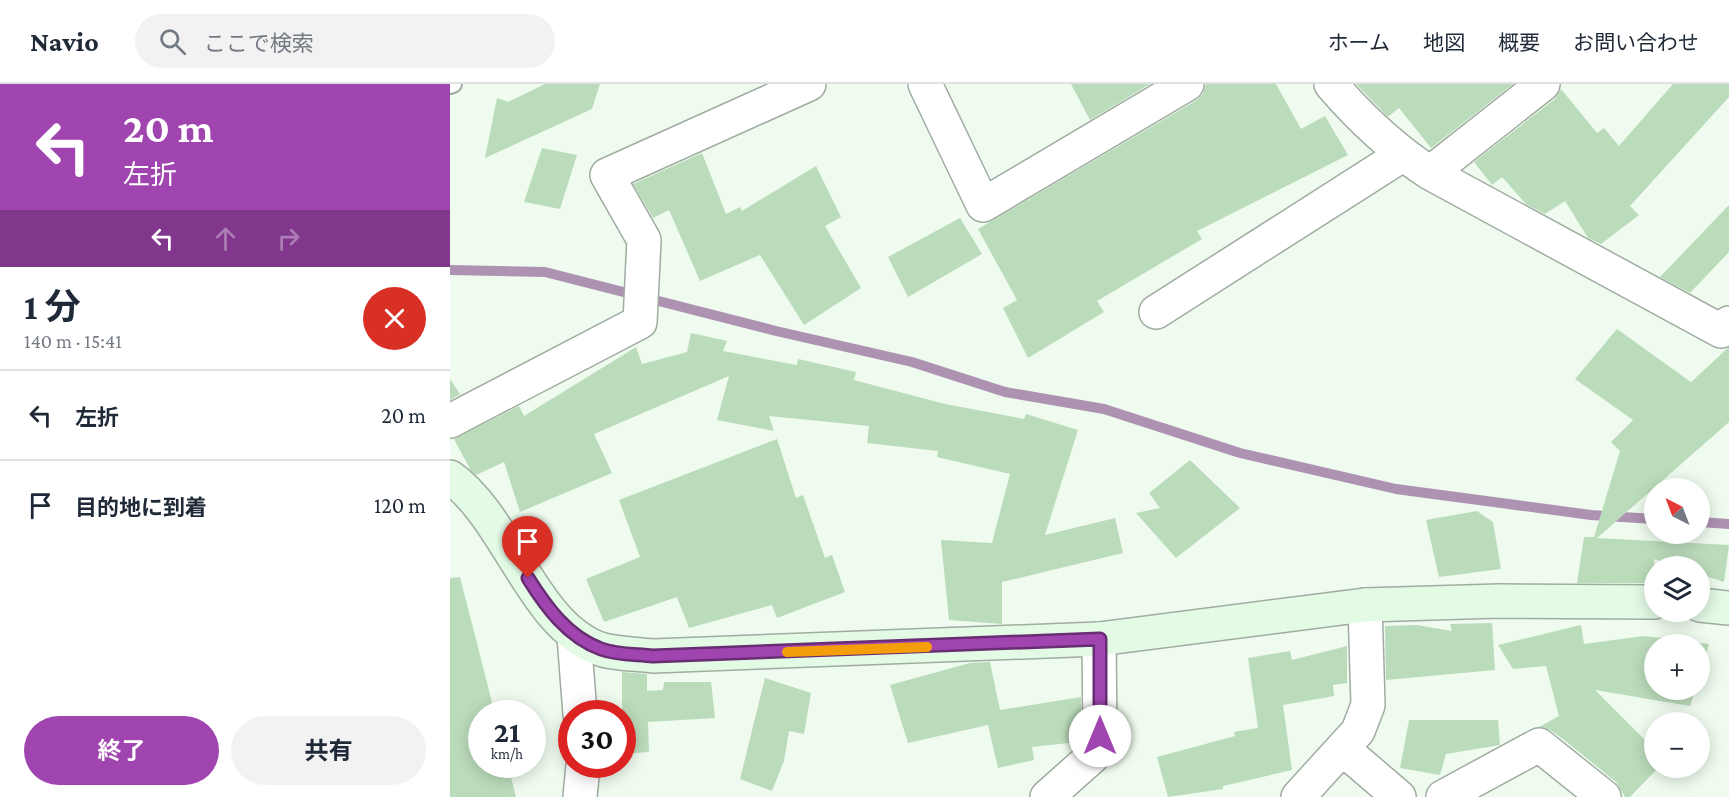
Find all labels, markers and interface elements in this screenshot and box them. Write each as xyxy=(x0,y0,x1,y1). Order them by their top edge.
search box xyxy=(135,14,555,68)
icon: search xyxy=(156,25,189,58)
text: Navio xyxy=(30,26,99,57)
text: ここで検索 xyxy=(204,31,314,56)
text: ホーム xyxy=(1328,31,1390,55)
text: 地図 xyxy=(1423,31,1465,55)
text: 概要 xyxy=(1498,31,1540,55)
text: お問い合わせ xyxy=(1573,31,1699,55)
text: 20 m xyxy=(123,104,214,151)
icon: left xyxy=(24,108,102,186)
text: 左折 xyxy=(123,160,177,190)
icon: left xyxy=(146,222,179,255)
icon: ahead xyxy=(209,222,242,255)
icon: right xyxy=(272,222,305,255)
text: 1 分 xyxy=(24,287,80,327)
button: close xyxy=(363,287,426,350)
text: 140 m · 15:41 xyxy=(24,330,122,352)
icon: left xyxy=(24,399,57,432)
text: 20 m xyxy=(381,403,426,428)
text: 左折 xyxy=(75,405,119,430)
north arrow xyxy=(1644,478,1710,544)
map controls xyxy=(1644,478,1710,778)
icon: arrive xyxy=(24,489,57,522)
text: 120 m xyxy=(374,493,426,518)
text: 目的地に到着 xyxy=(75,495,207,520)
pin xyxy=(502,516,553,578)
icon: arrive xyxy=(511,525,544,558)
button: layers xyxy=(1644,556,1710,622)
button: + xyxy=(1644,634,1710,700)
speed limit sign: 30 xyxy=(558,700,636,778)
position arrow xyxy=(1068,704,1132,768)
button: − xyxy=(1644,712,1710,778)
text: 21 xyxy=(494,715,520,748)
button: 終了 xyxy=(24,716,219,785)
button: 共有 xyxy=(231,716,426,785)
text: km/h xyxy=(491,746,523,762)

